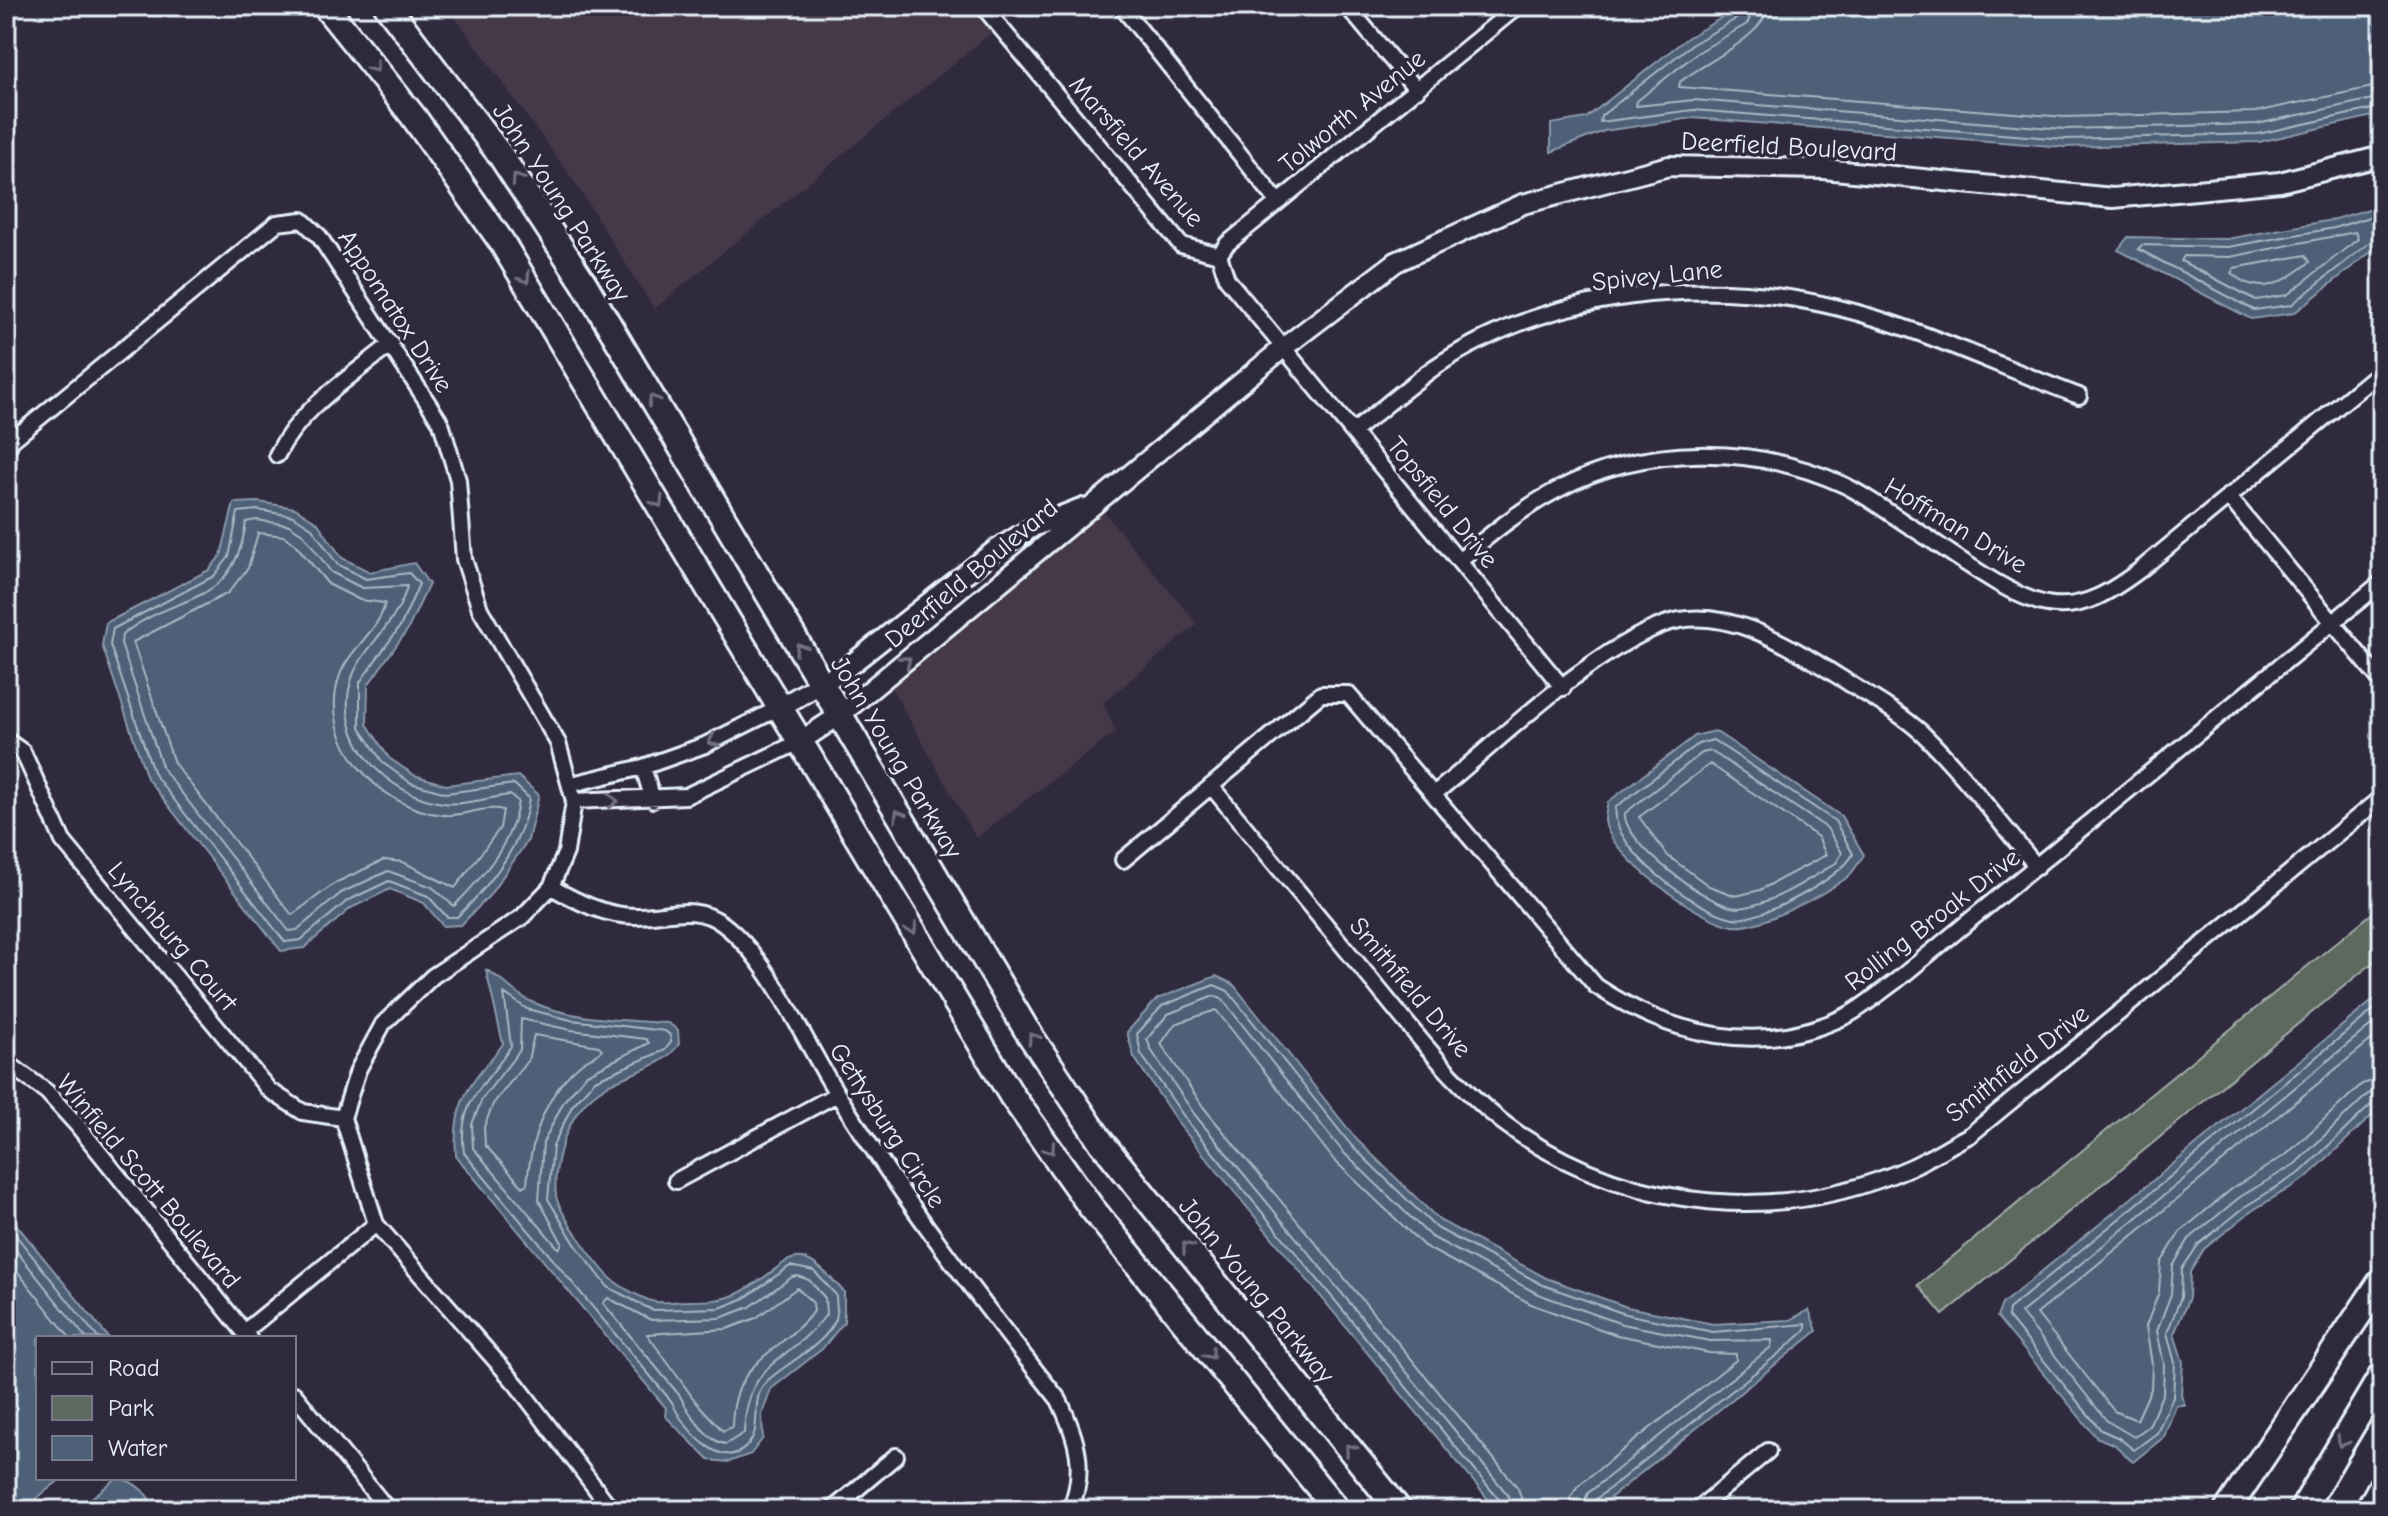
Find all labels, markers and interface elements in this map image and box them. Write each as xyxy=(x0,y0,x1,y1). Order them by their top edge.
street label: Tolworth Avenue xyxy=(1274,44,1432,180)
one-way arrow xyxy=(365,58,379,73)
street label: Marsfield Avenue xyxy=(1063,70,1210,233)
street label: John Young Parkway xyxy=(486,98,637,308)
street label: Deerfield Boulevard xyxy=(1680,126,1898,168)
one-way arrow xyxy=(512,173,527,188)
street label: Appomatox Drive xyxy=(331,224,459,399)
street label: Spivey Lane xyxy=(1590,254,1724,298)
one-way arrow xyxy=(515,269,530,284)
one-way arrow xyxy=(648,394,663,409)
street label: Topsfield Drive xyxy=(1380,431,1504,574)
street label: Hoffman Drive xyxy=(1879,472,2032,580)
one-way arrow xyxy=(648,493,664,508)
street label: Deerfield Boulevard xyxy=(879,493,1064,655)
one-way arrow xyxy=(794,642,810,657)
street label: John Young Parkway xyxy=(824,651,969,864)
one-way arrow xyxy=(897,656,911,671)
one-way arrow xyxy=(706,731,721,747)
one-way arrow xyxy=(607,792,620,809)
one-way arrow xyxy=(894,809,909,824)
street label: Rolling Broak Drive xyxy=(1839,842,2026,997)
street label: Lynchburg Court xyxy=(101,856,244,1019)
street label: Smithfield Drive xyxy=(1343,912,1477,1064)
one-way arrow xyxy=(902,920,917,935)
street label: Smithfield Drive xyxy=(1940,999,2095,1129)
one-way arrow xyxy=(1027,1032,1042,1047)
street label: Gettysburg Circle xyxy=(823,1037,952,1214)
street label: Winfield Scott Boulevard xyxy=(50,1069,247,1295)
one-way arrow xyxy=(1040,1141,1054,1155)
street label: John Young Parkway xyxy=(1172,1192,1341,1390)
one-way arrow xyxy=(1182,1241,1196,1256)
legend xyxy=(36,1336,296,1480)
one-way arrow xyxy=(1200,1345,1215,1359)
text: Road xyxy=(108,1354,160,1382)
text: Park xyxy=(108,1394,154,1422)
one-way arrow xyxy=(2336,1433,2351,1448)
text: Water xyxy=(108,1434,168,1462)
one-way arrow xyxy=(1345,1444,1360,1459)

